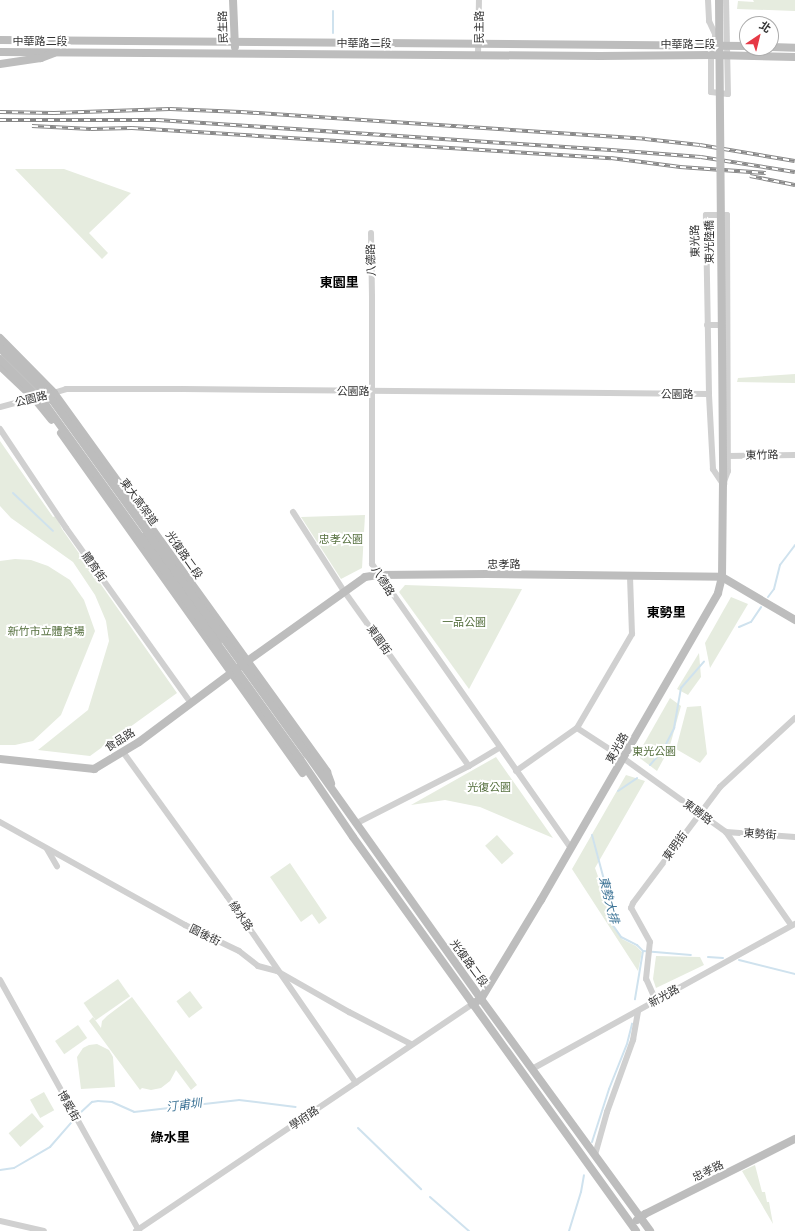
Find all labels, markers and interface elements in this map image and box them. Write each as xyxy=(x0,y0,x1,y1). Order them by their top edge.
street label: 民生路 xyxy=(216,10,230,44)
street label: 民主路 xyxy=(472,11,486,43)
north arrow xyxy=(739,16,779,56)
text: 北 xyxy=(757,19,773,35)
street label: 中華路二段 xyxy=(13,34,67,48)
street label: 中華路二段 xyxy=(337,36,391,50)
street label: 中華路二段 xyxy=(661,37,715,51)
street label: 東光陸橋 xyxy=(702,220,716,264)
street label: 東光路 xyxy=(688,224,702,258)
street label: 八德路 xyxy=(364,243,378,277)
district label: 東園里 xyxy=(320,275,358,291)
street label: 公園路 xyxy=(337,384,369,398)
street label: 公園路 xyxy=(661,387,693,401)
street label: 公園路 xyxy=(13,389,49,409)
street label: 東竹路 xyxy=(745,448,779,462)
street label: 東大高架道 xyxy=(117,476,161,528)
street label: 光復路二段 xyxy=(163,529,205,581)
park label: 忠孝公園 xyxy=(319,532,363,546)
street label: 體育街 xyxy=(79,550,109,584)
street label: 忠孝路 xyxy=(488,557,520,571)
street label: 八德路 xyxy=(369,564,397,598)
district label: 東勢里 xyxy=(647,605,685,621)
park label: 一品公園 xyxy=(442,615,486,629)
street label: 東園街 xyxy=(364,623,394,657)
park label: 新竹市立體育場 xyxy=(8,624,84,638)
street label: 食品路 xyxy=(103,726,137,754)
street label: 東光路 xyxy=(603,730,631,766)
park label: 東光公園 xyxy=(632,744,676,758)
park label: 光復公園 xyxy=(467,780,511,794)
street label: 東勝路 xyxy=(681,797,715,827)
street label: 東勢街 xyxy=(743,826,777,842)
street label: 東明街 xyxy=(660,829,690,863)
water label: 東勢大排 xyxy=(595,875,621,925)
street label: 綠水路 xyxy=(226,899,256,933)
street label: 園後街 xyxy=(187,922,223,948)
street label: 光復路二段 xyxy=(447,937,491,989)
street label: 新光路 xyxy=(646,982,682,1010)
street label: 博愛街 xyxy=(55,1088,83,1124)
water label: 汀甫圳 xyxy=(165,1097,203,1115)
street label: 學府路 xyxy=(287,1103,321,1133)
district label: 綠水里 xyxy=(151,1130,189,1146)
street label: 忠孝路 xyxy=(690,1158,726,1184)

